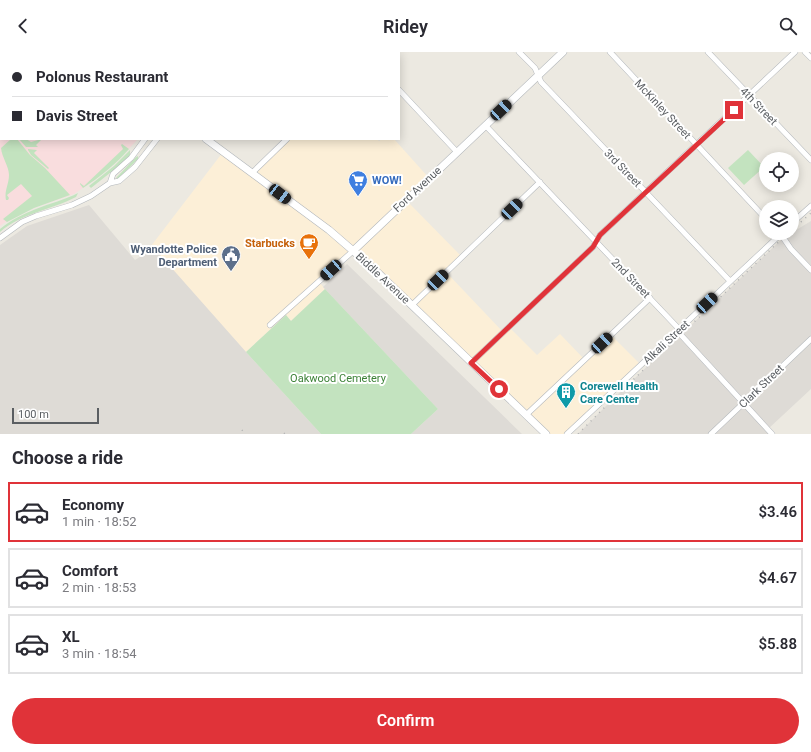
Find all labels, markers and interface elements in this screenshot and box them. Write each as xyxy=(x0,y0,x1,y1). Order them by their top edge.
icon: back xyxy=(12,15,34,37)
icon: search xyxy=(777,15,799,37)
text: Ridey xyxy=(383,16,428,37)
text: Polonus Restaurant xyxy=(36,68,168,86)
street label: McKinley Street xyxy=(632,77,694,142)
street label: 4th Street xyxy=(737,85,780,128)
car xyxy=(488,97,514,123)
route end xyxy=(725,101,743,119)
text: Davis Street xyxy=(36,107,118,125)
street label: 3rd Street xyxy=(601,147,644,190)
map controls xyxy=(759,152,799,240)
button: locate xyxy=(759,152,799,192)
street label: Ford Avenue xyxy=(391,164,444,215)
supermarket icon: WOW! xyxy=(347,169,369,197)
place label: WOW! xyxy=(372,174,402,187)
car xyxy=(267,182,293,206)
car xyxy=(499,196,525,222)
button: layers xyxy=(759,200,799,240)
cafe icon: Starbucks xyxy=(298,232,320,260)
place label: Starbucks xyxy=(245,237,295,250)
place label: Wyandotte Police Department xyxy=(131,243,217,269)
public building icon: Wyandotte Police Department xyxy=(220,244,242,272)
street label: Biddle Avenue xyxy=(353,250,412,307)
street label: 2nd Street xyxy=(609,256,653,301)
car xyxy=(318,258,344,282)
car xyxy=(425,267,451,293)
car xyxy=(694,290,720,316)
street label: Alkali Street xyxy=(641,317,692,367)
car xyxy=(589,330,615,356)
street label: Clark Street xyxy=(736,362,787,411)
park label: Oakwood Cemetery xyxy=(290,372,387,385)
route start xyxy=(490,380,508,398)
place label: Corewell Health Care Center xyxy=(580,380,658,406)
building icon: Corewell Health Care Center xyxy=(555,381,577,409)
scale bar xyxy=(12,406,99,425)
text: 100 m xyxy=(18,408,49,421)
text: Choose a ride xyxy=(12,447,123,468)
icon: car xyxy=(14,494,50,530)
text: Economy xyxy=(62,496,124,514)
text: $3.46 xyxy=(758,503,797,521)
text: 1 min · 18:52 xyxy=(62,514,137,529)
icon: car xyxy=(14,560,50,596)
text: Comfort xyxy=(62,562,118,580)
text: $4.67 xyxy=(758,569,797,587)
text: 2 min · 18:53 xyxy=(62,580,137,595)
icon: car xyxy=(14,626,50,662)
text: XL xyxy=(62,628,80,646)
text: $5.88 xyxy=(758,635,797,653)
text: 3 min · 18:54 xyxy=(62,646,137,661)
button: Confirm xyxy=(12,698,799,744)

